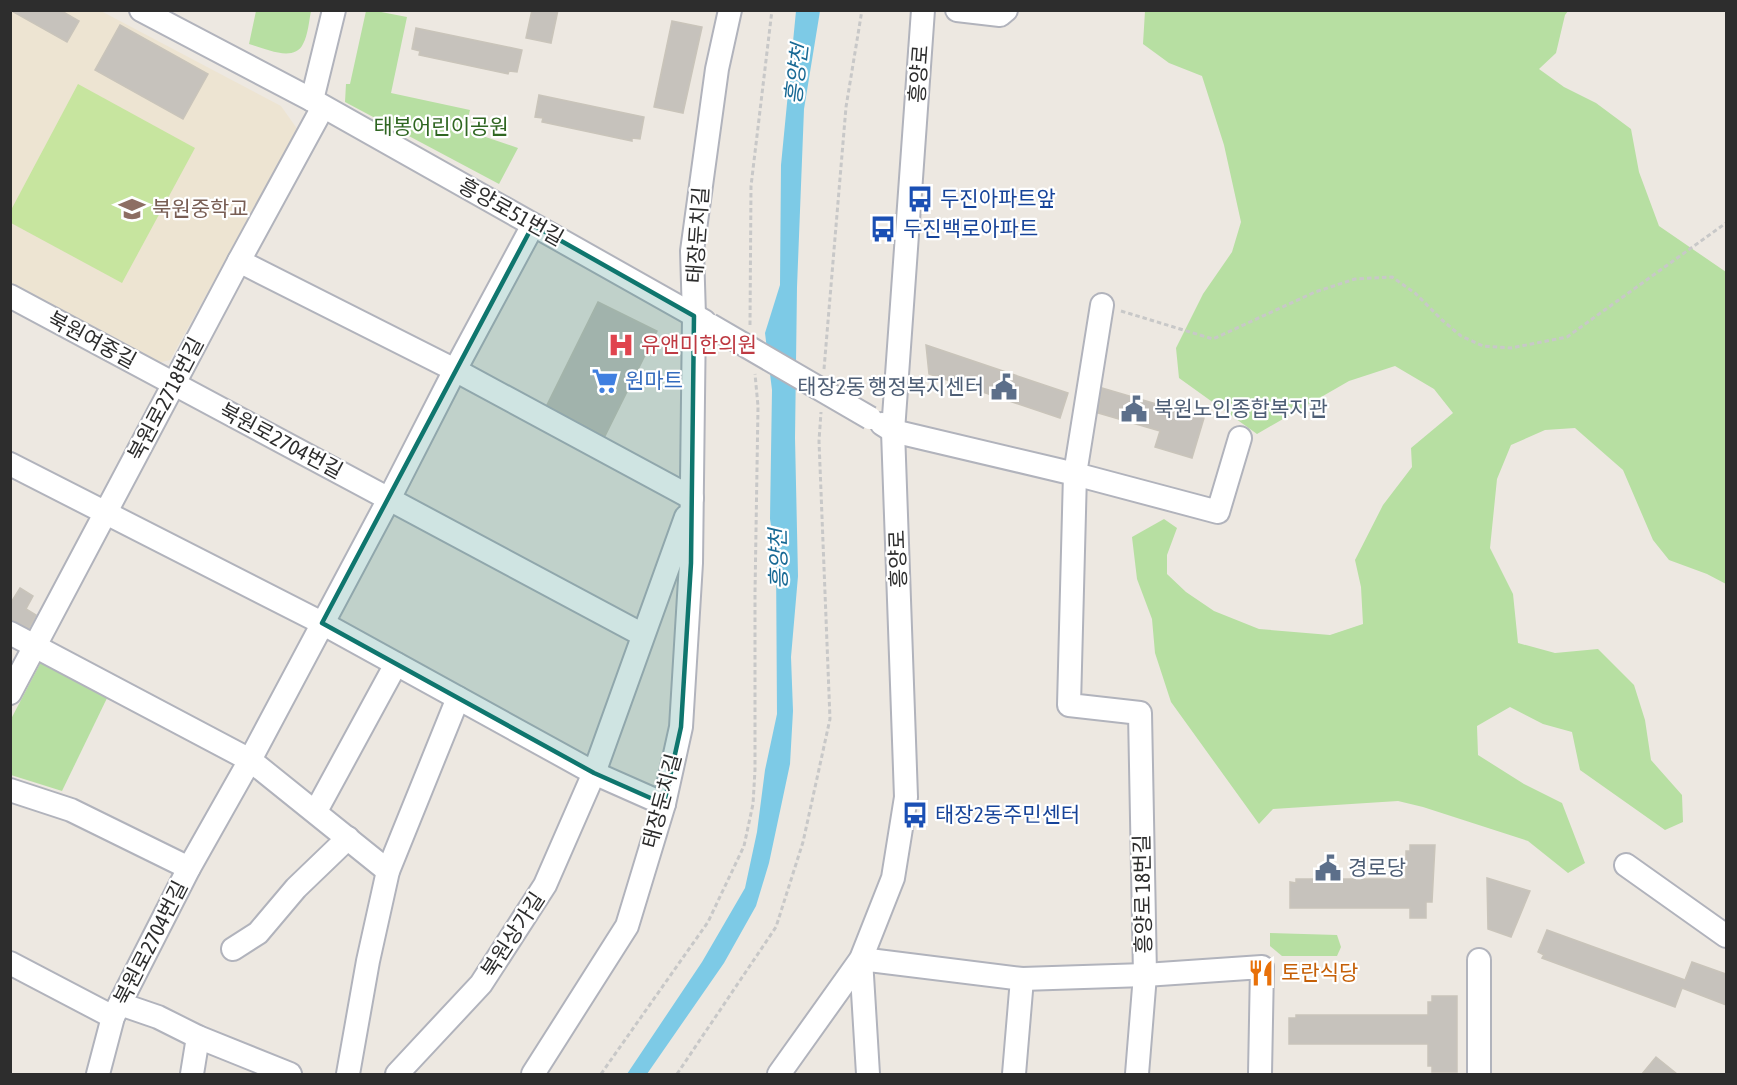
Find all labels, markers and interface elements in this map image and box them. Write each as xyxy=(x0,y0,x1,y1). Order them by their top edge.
water label: 흥양천 xyxy=(779,40,813,106)
street label: 흥양로 xyxy=(904,44,932,104)
park label: 태봉어린이공원 xyxy=(373,114,509,138)
street label: 흥양로51번길 xyxy=(455,172,568,250)
bus stop icon: 두진아파트앞 xyxy=(905,184,935,214)
street label: 태장둔치길 xyxy=(682,186,712,284)
place label: 두진아파트앞 xyxy=(940,186,1056,210)
school or university icon: 북원중학교 xyxy=(117,194,147,224)
place label: 북원중학교 xyxy=(152,196,249,220)
bus stop icon: 두진백로아파트 xyxy=(868,214,898,244)
place label: 두진백로아파트 xyxy=(903,216,1038,240)
street label: 북원여중길 xyxy=(44,306,141,372)
hospital icon: 유앤미한의원 xyxy=(606,330,636,360)
place label: 유앤미한의원 xyxy=(641,332,757,356)
street label: 북원로2718번길 xyxy=(123,333,208,464)
supermarket icon: 원마트 xyxy=(590,366,620,396)
place label: 원마트 xyxy=(625,368,683,392)
public building icon: 태장2동 행정복지센터 xyxy=(989,372,1019,402)
place label: 태장2동 행정복지센터 xyxy=(797,374,984,398)
public building icon: 북원노인종합복지관 xyxy=(1119,394,1149,424)
place label: 북원노인종합복지관 xyxy=(1154,396,1328,420)
street label: 북원로2704번길 xyxy=(216,398,347,483)
water label: 흥양천 xyxy=(764,526,792,590)
street label: 흥양로 xyxy=(884,530,910,588)
street label: 태장둔치길 xyxy=(637,751,685,851)
bus stop icon: 태장2동주민센터 xyxy=(900,800,930,830)
place label: 태장2동주민센터 xyxy=(935,802,1080,826)
street label: 흥양로 18번길 xyxy=(1129,834,1155,954)
public building icon: 경로당 xyxy=(1313,853,1343,883)
place label: 경로당 xyxy=(1348,855,1406,879)
street label: 북원로2704번길 xyxy=(109,876,192,1009)
street label: 북원상가길 xyxy=(476,887,549,982)
restaurant icon: 토란식당 xyxy=(1246,958,1276,988)
place label: 토란식당 xyxy=(1281,960,1358,984)

